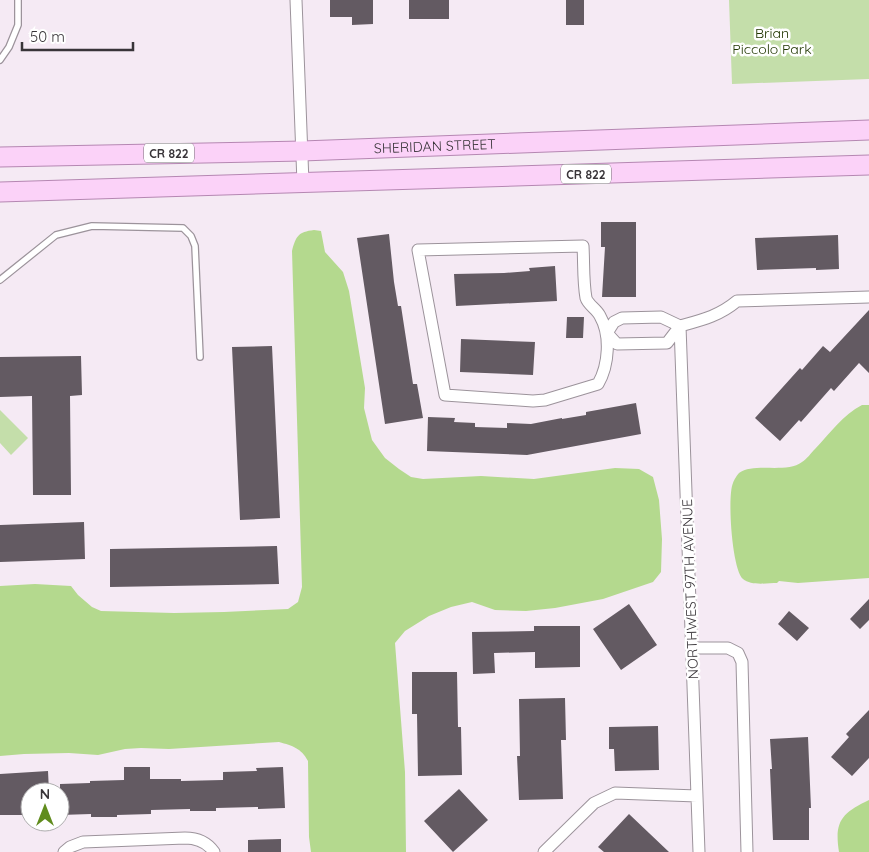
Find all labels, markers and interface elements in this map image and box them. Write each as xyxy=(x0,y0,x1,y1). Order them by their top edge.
scale bar xyxy=(22,20,134,52)
park label: Brian Piccolo Park xyxy=(732,24,812,58)
text: 50 m xyxy=(30,27,65,46)
street label: SHERIDAN STREET xyxy=(374,135,496,157)
road number: CR 822 xyxy=(144,144,194,162)
road number: CR 822 xyxy=(561,164,611,183)
street label: NORTHWEST 97TH AVENUE xyxy=(678,499,702,679)
north arrow xyxy=(20,782,70,832)
text: N xyxy=(40,785,50,803)

